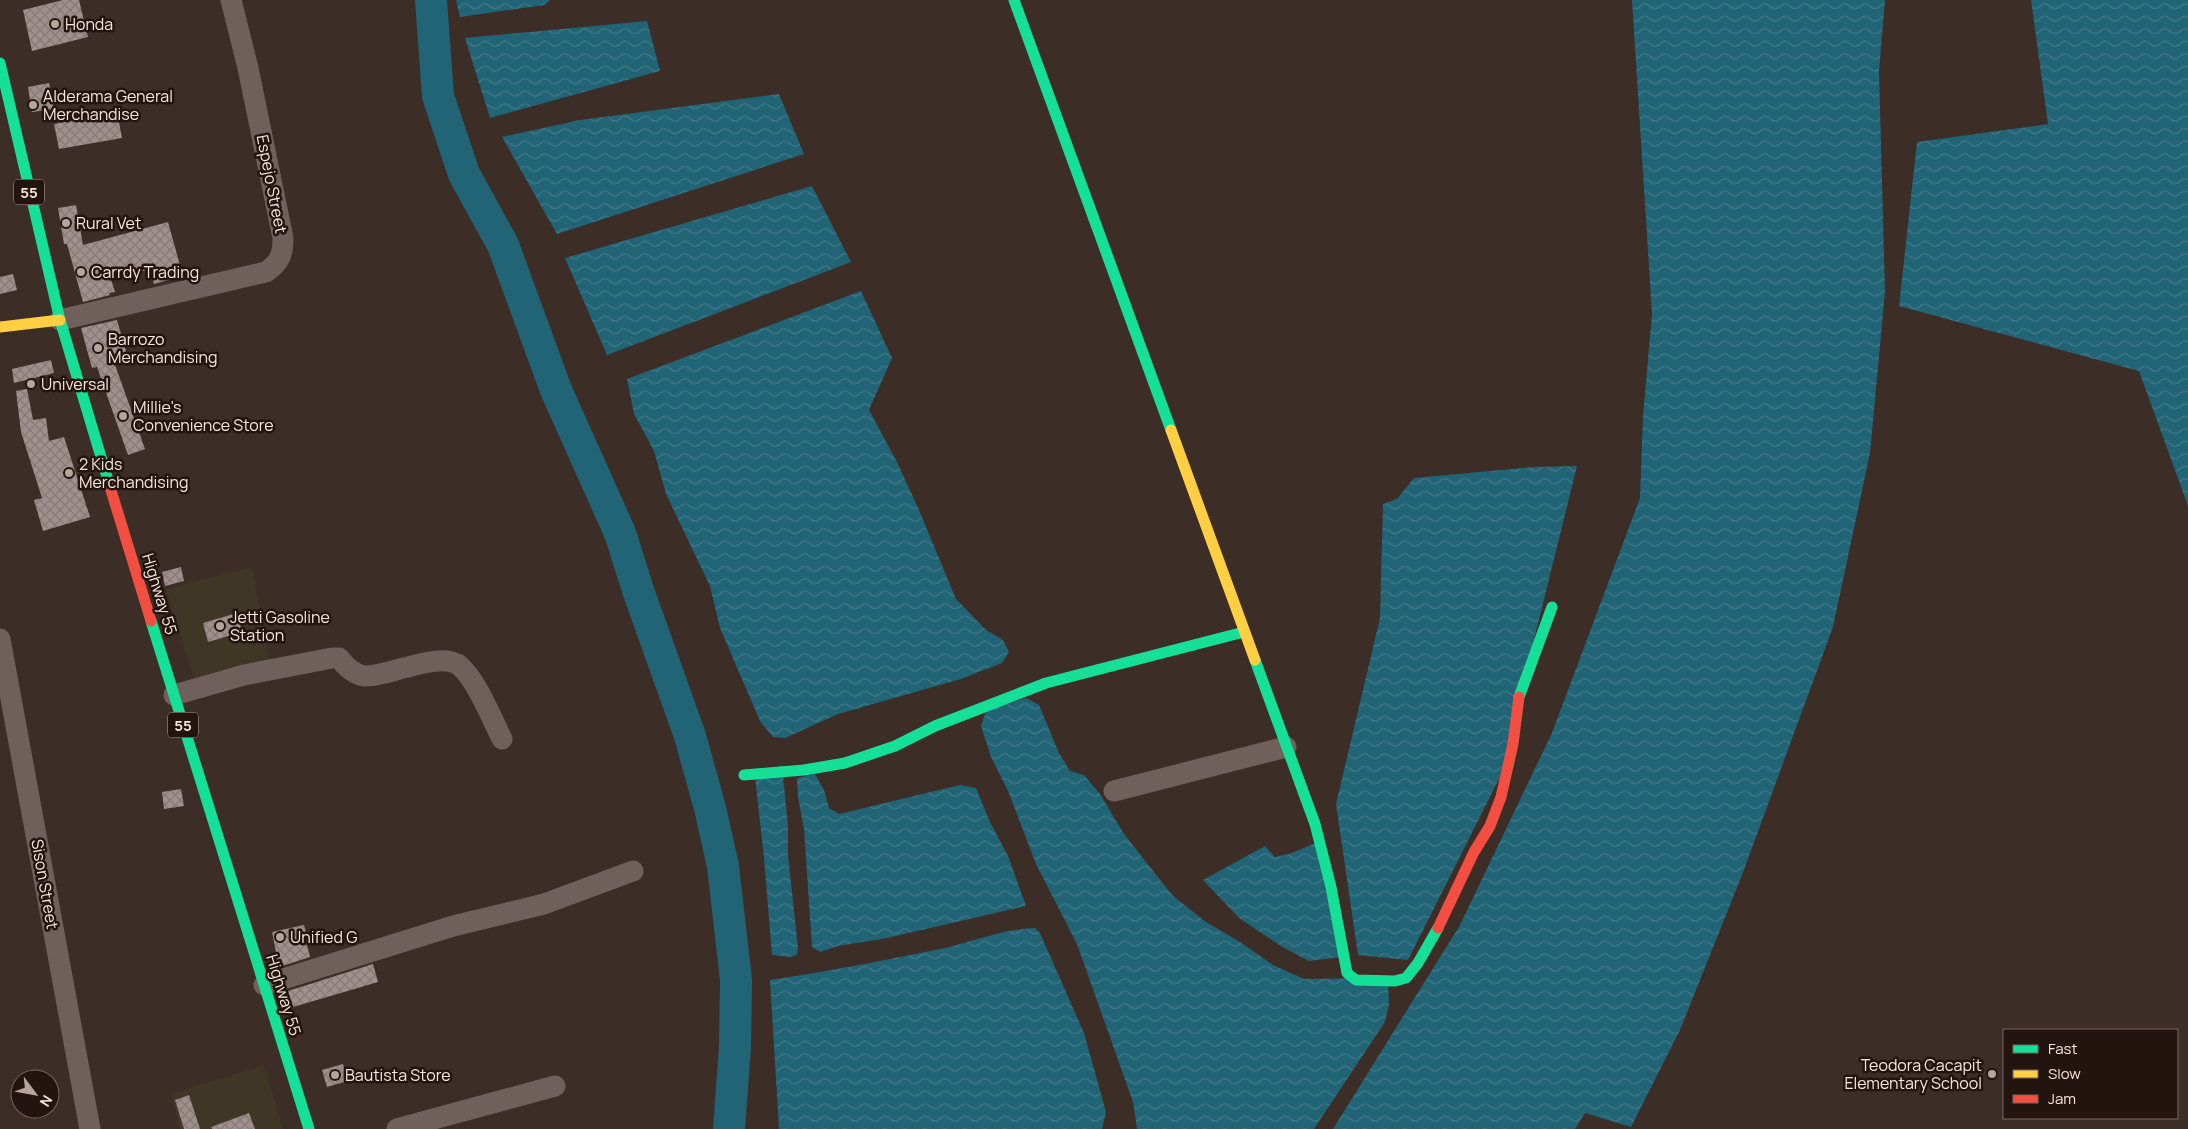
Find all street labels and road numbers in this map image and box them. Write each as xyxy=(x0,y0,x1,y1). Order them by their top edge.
street label: Espejo Street xyxy=(252,133,292,235)
road number: 55 xyxy=(14,180,44,204)
street label: Highway 55 xyxy=(137,551,183,637)
road number: 55 xyxy=(168,712,198,738)
street label: Sison Street xyxy=(26,837,64,931)
street label: Highway 55 xyxy=(261,952,307,1038)

